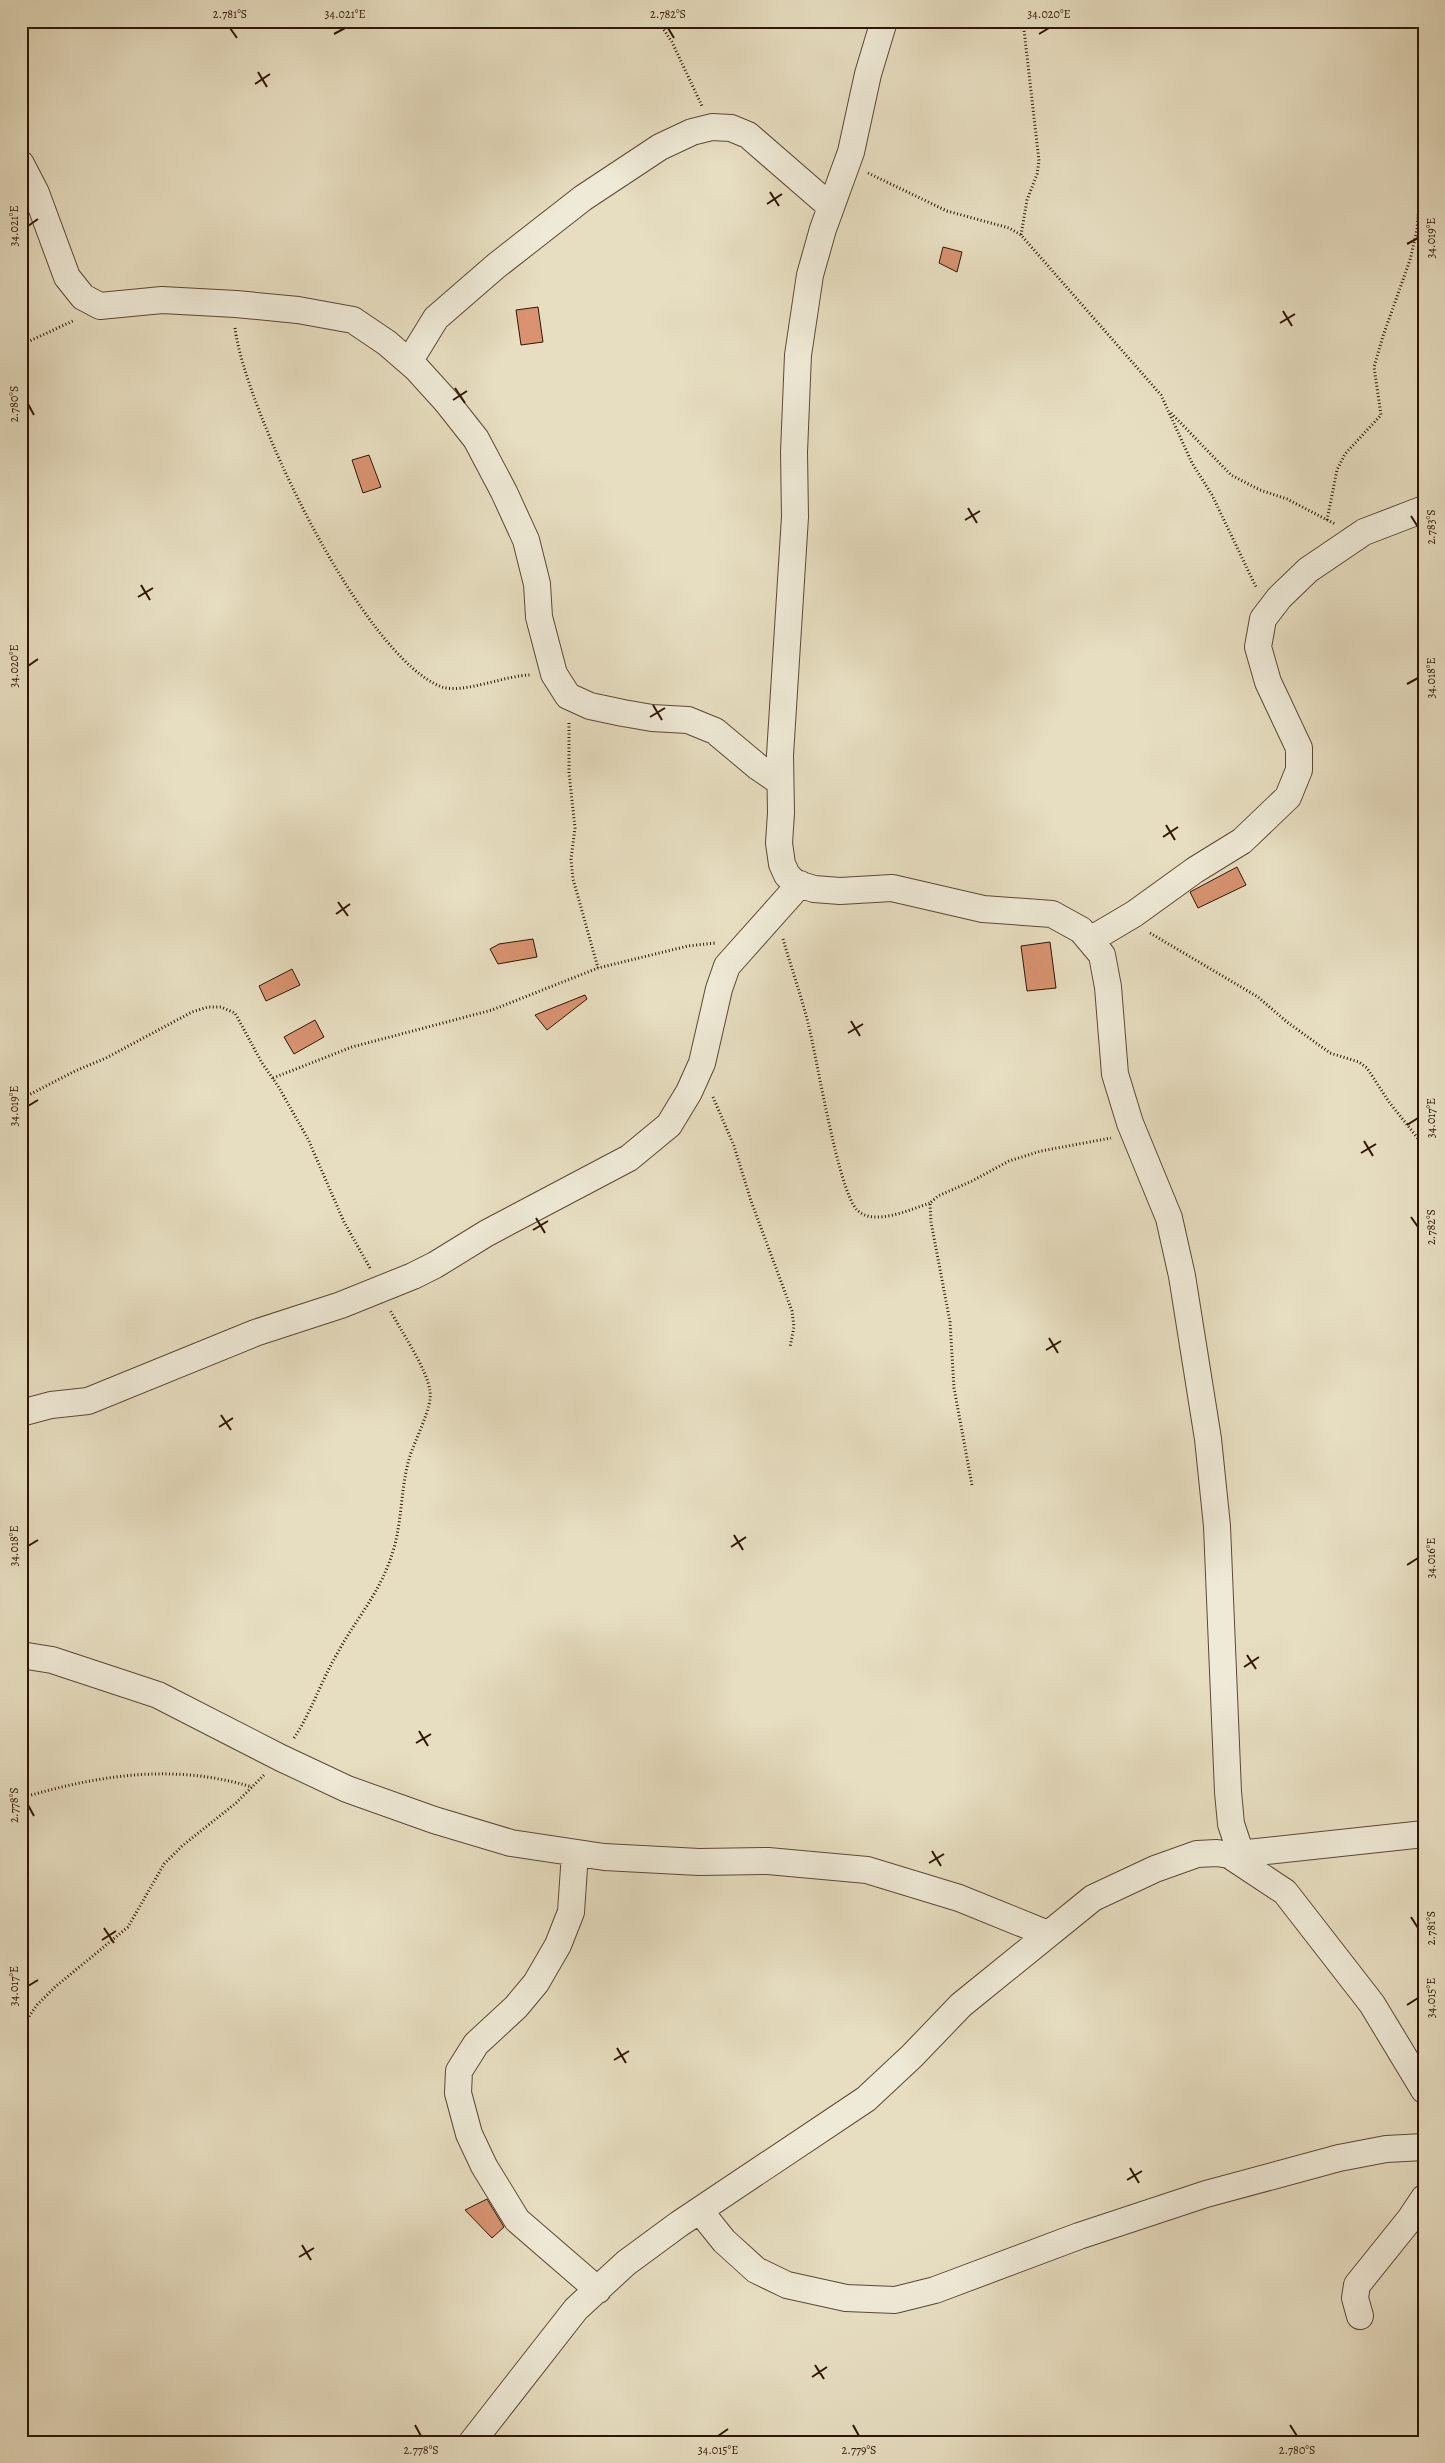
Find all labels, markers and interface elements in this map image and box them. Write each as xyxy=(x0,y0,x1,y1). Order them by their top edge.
text: 2.781°S xyxy=(213,6,247,22)
text: 34.021°E xyxy=(324,6,366,22)
text: 2.782°S xyxy=(650,6,686,22)
text: 34.020°E xyxy=(1027,6,1071,22)
text: 34.021°E xyxy=(6,205,22,247)
text: 34.019°E xyxy=(1423,218,1439,258)
text: 2.780°S xyxy=(6,386,22,422)
text: 2.783°S xyxy=(1423,509,1439,545)
text: 34.020°E xyxy=(6,644,22,688)
text: 34.018°E xyxy=(1423,657,1439,699)
text: 34.019°E xyxy=(6,1086,22,1126)
text: 34.017°E xyxy=(1423,1098,1439,1138)
text: 2.782°S xyxy=(1423,1209,1439,1245)
text: 34.018°E xyxy=(6,1525,22,1567)
text: 34.016°E xyxy=(1423,1538,1439,1578)
text: 2.778°S xyxy=(6,1787,22,1823)
text: 2.781°S xyxy=(1423,1911,1439,1945)
text: 34.017°E xyxy=(6,1966,22,2006)
text: 34.015°E xyxy=(1423,1978,1439,2018)
text: 2.778°S xyxy=(403,2442,439,2458)
text: 34.015°E xyxy=(698,2442,738,2458)
text: 2.779°S xyxy=(842,2442,876,2458)
text: 2.780°S xyxy=(1279,2442,1315,2458)

